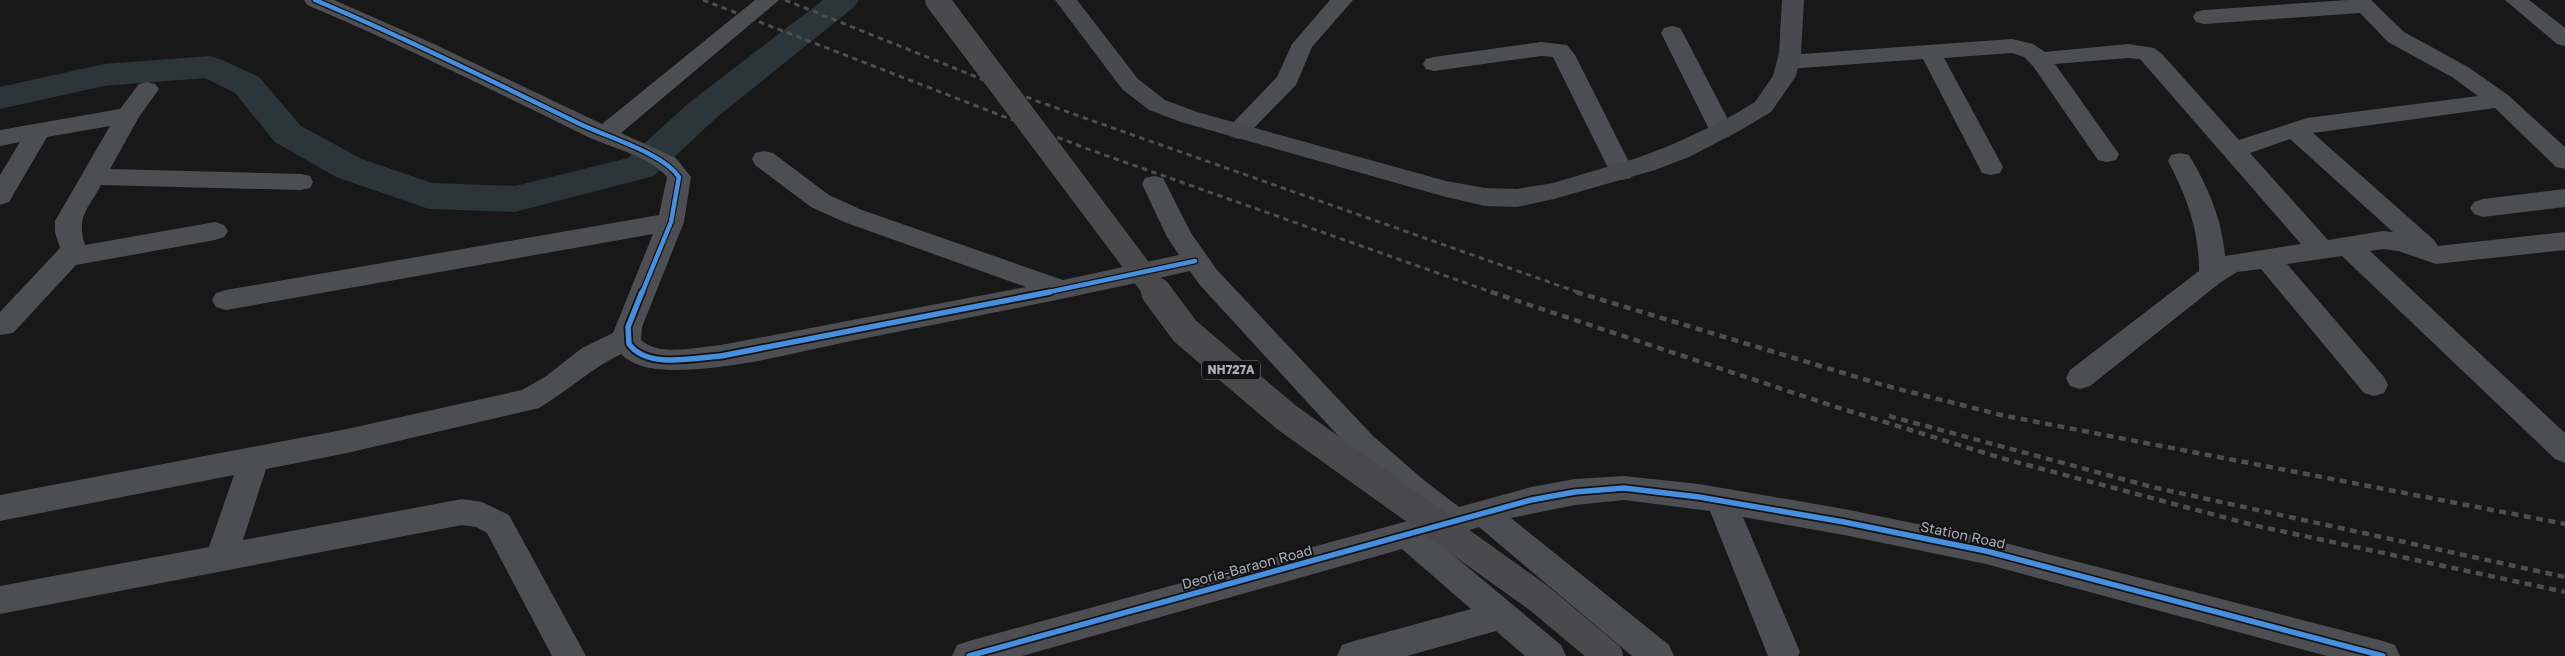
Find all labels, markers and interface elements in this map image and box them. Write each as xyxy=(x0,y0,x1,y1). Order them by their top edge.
road number: NH727A xyxy=(1202,360,1260,380)
street label: Station Road xyxy=(1919,517,2007,552)
street label: Deoria-Baraon Road xyxy=(1180,541,1314,592)

